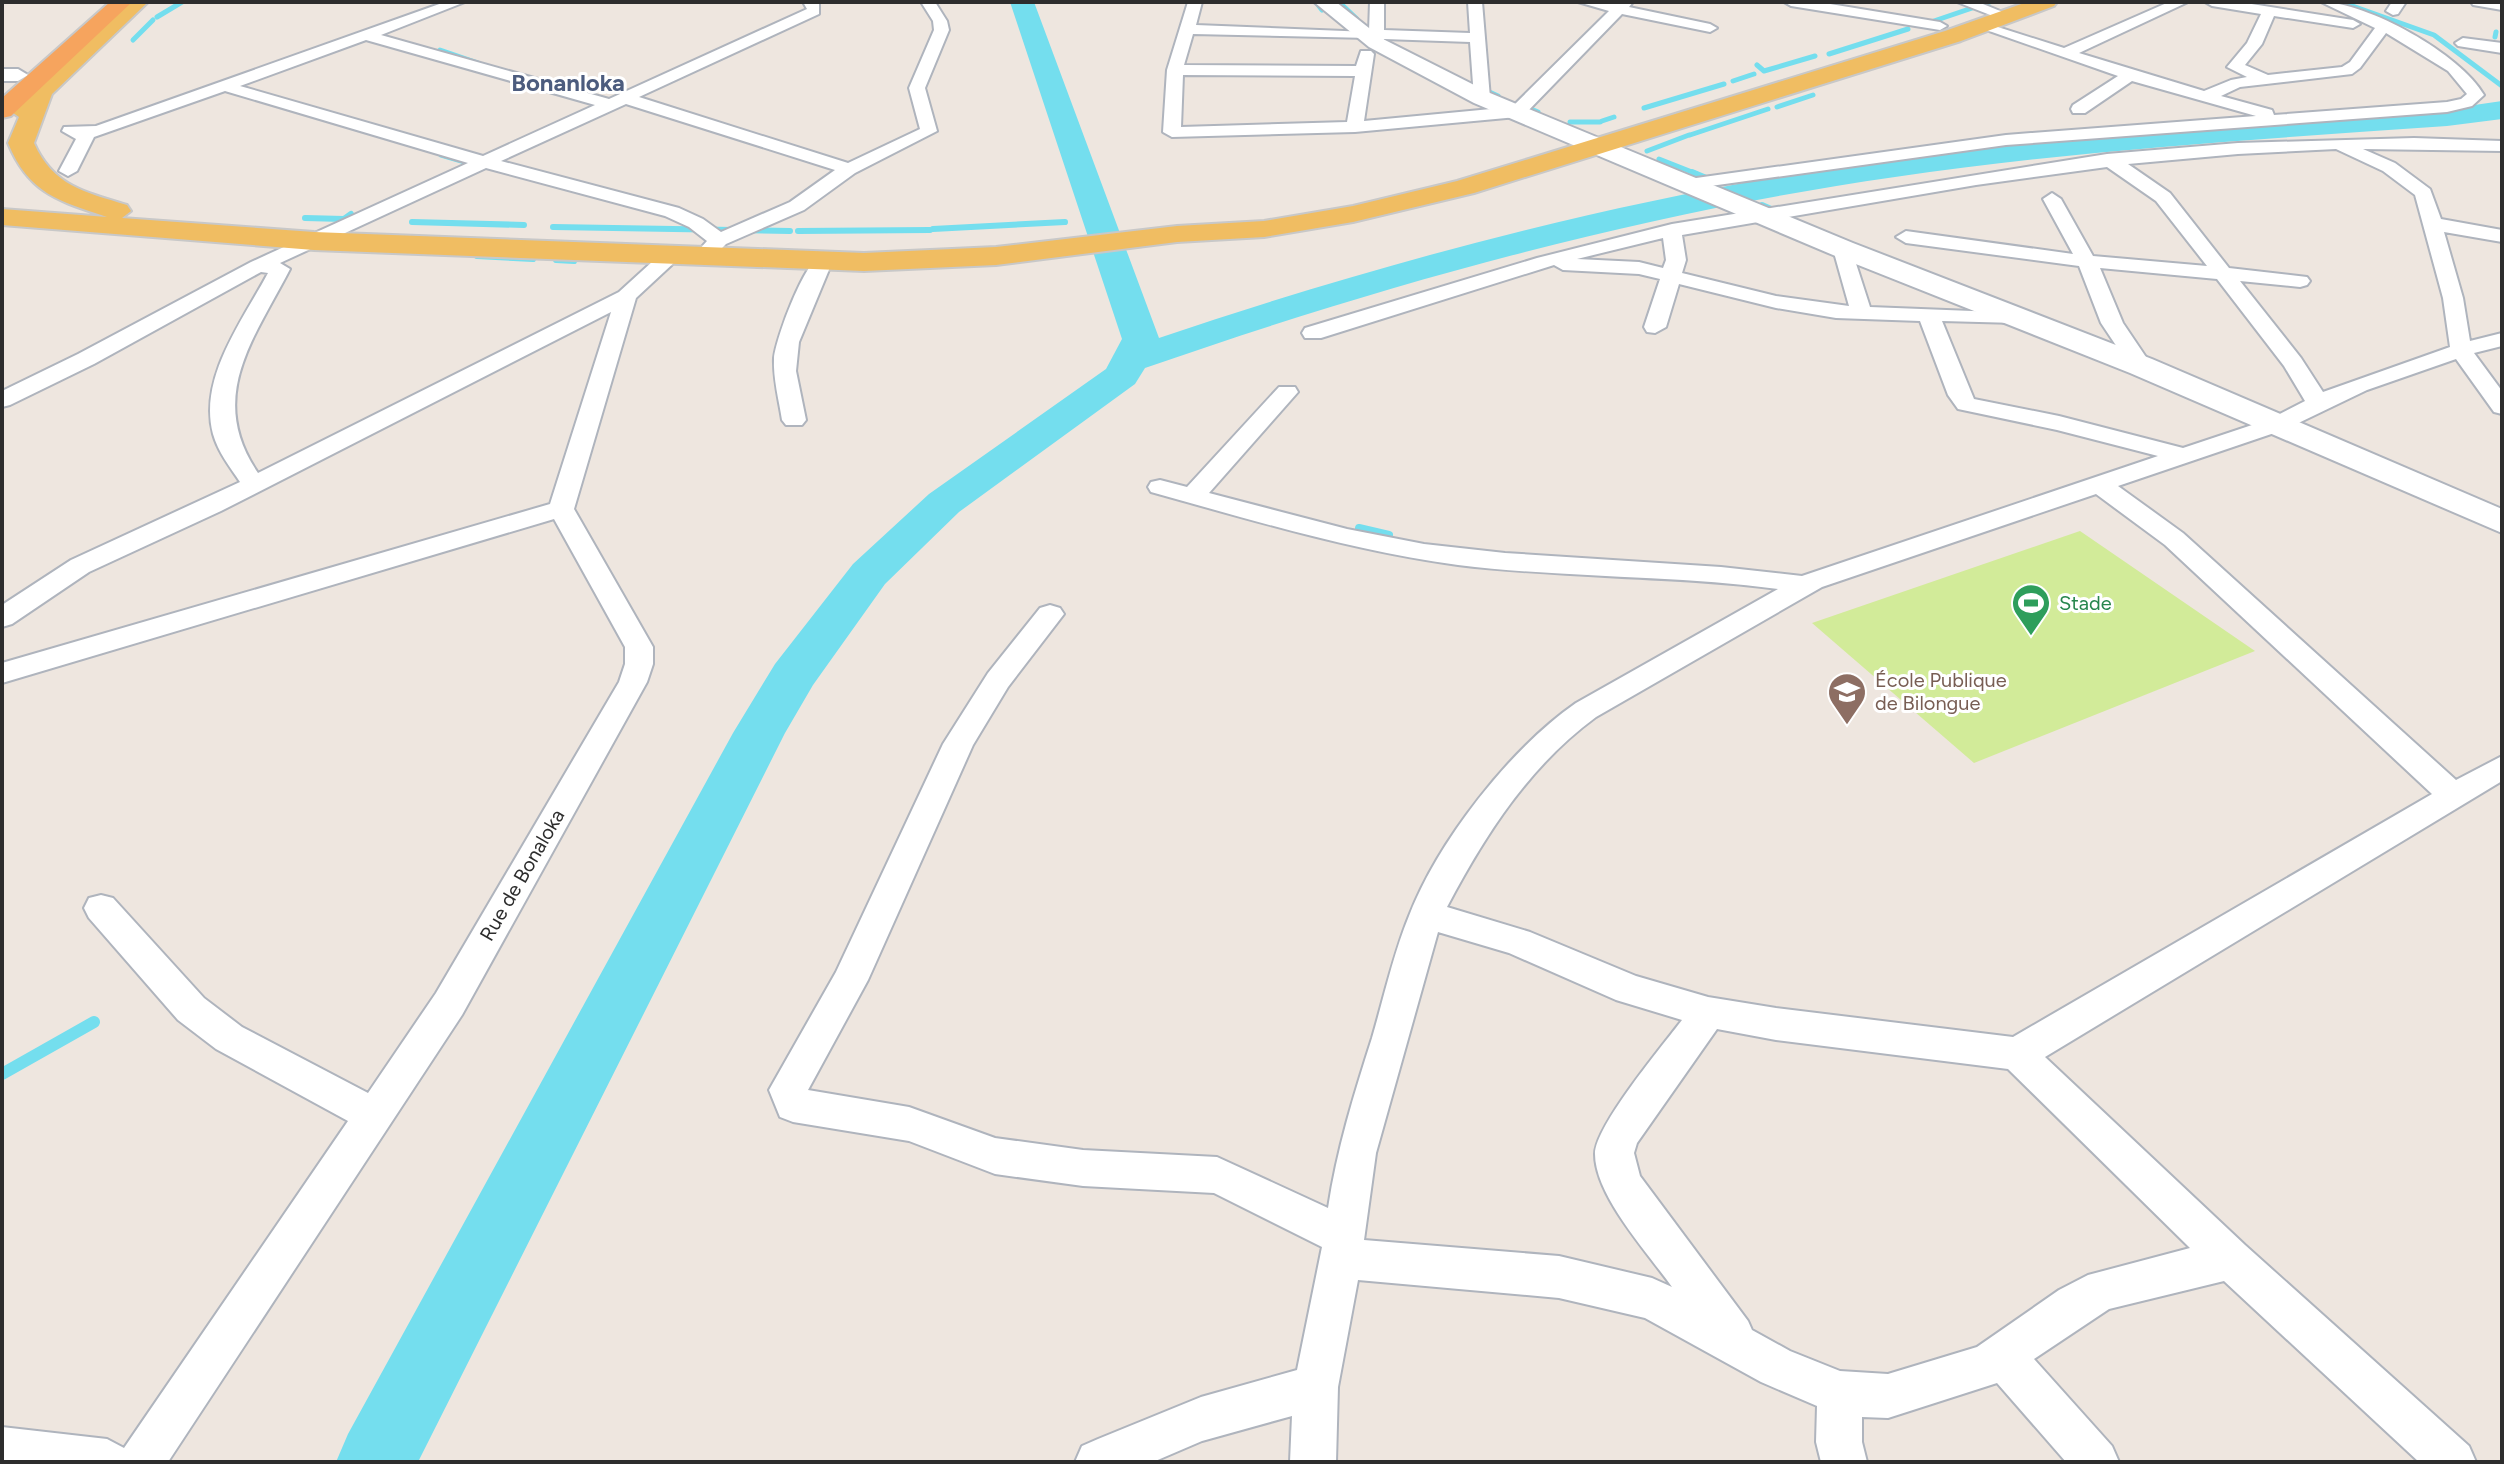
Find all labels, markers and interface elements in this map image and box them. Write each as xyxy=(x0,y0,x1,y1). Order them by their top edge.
district label: Bonanloka xyxy=(511,68,625,97)
sports icon: Stade xyxy=(2010,582,2052,637)
place label: Stade xyxy=(2059,591,2112,615)
place label: École Publique de Bilongue xyxy=(1875,668,2007,715)
school or university icon: École Publique de Bilongue xyxy=(1826,671,1868,726)
street label: Rue de Bonaloka xyxy=(475,805,569,945)

